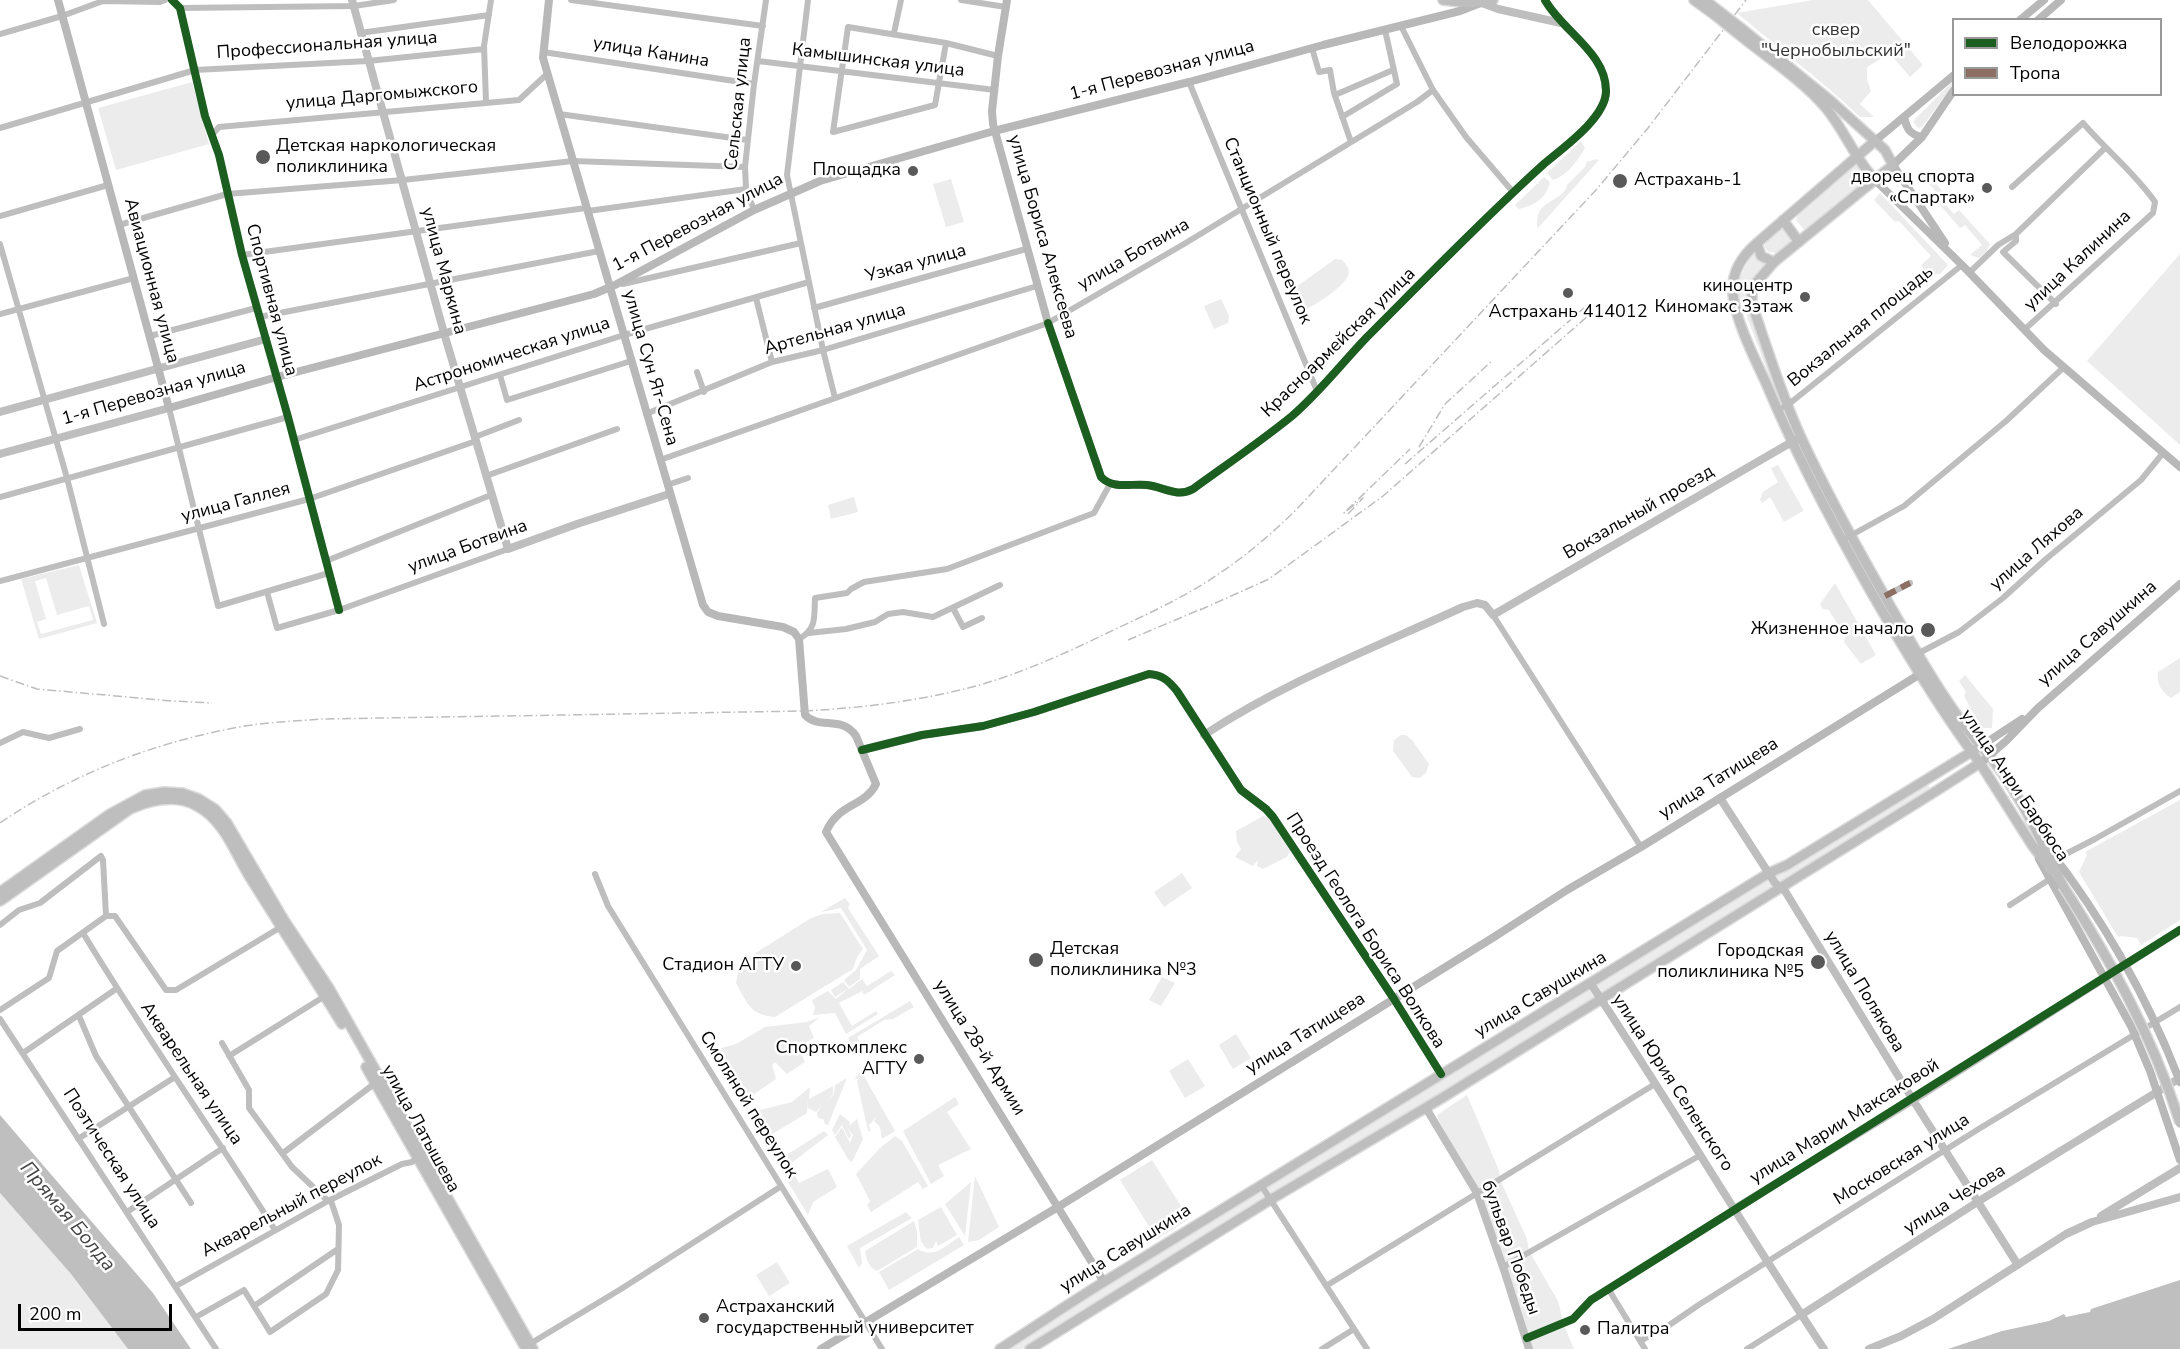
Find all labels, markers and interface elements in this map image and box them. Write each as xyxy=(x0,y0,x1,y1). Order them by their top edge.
legend xyxy=(1952,18,2162,96)
park label: сквер "Чернобыльский" xyxy=(1761,20,1911,63)
street label: Профессиональная улица xyxy=(216,28,438,64)
text: Велодорожка xyxy=(2010,31,2127,55)
street label: улица Канина xyxy=(591,33,711,73)
street label: Сельская улица xyxy=(721,36,757,172)
street label: 1-я Перевозная улица xyxy=(1067,36,1257,106)
street label: Камышинская улица xyxy=(790,40,966,82)
text: Тропа xyxy=(2010,61,2061,85)
street label: улица Даргомыжского xyxy=(285,77,479,115)
street label: улица Бориса Алексеева xyxy=(1003,133,1081,341)
street label: Станционный переулок xyxy=(1218,134,1316,328)
place label: Детская наркологическая поликлиника xyxy=(276,136,496,178)
marker: Детская наркологическая поликлиника xyxy=(254,148,272,166)
place label: Площадка xyxy=(813,160,901,182)
marker: Площадка xyxy=(906,164,920,178)
place label: дворец спорта «Спартак» xyxy=(1851,167,1975,210)
street label: 1-я Перевозная улица xyxy=(609,169,787,277)
place label: Астрахань-1 xyxy=(1634,170,1742,192)
marker: Астрахань-1 xyxy=(1611,172,1629,190)
marker: дворец спорта «Спартак» xyxy=(1980,181,1994,195)
street label: Авиационная улица xyxy=(119,196,183,366)
street label: улица Маркина xyxy=(416,205,470,337)
street label: улица Калинина xyxy=(2020,206,2136,316)
street label: улица Ботвина xyxy=(1074,214,1194,296)
street label: Спортивная улица xyxy=(240,222,302,378)
street label: Узкая улица xyxy=(863,240,969,288)
street label: Вокзальная площадь xyxy=(1784,262,1938,392)
street label: Красноармейская улица xyxy=(1257,264,1421,422)
place label: киноцентр Киномакс 3этаж xyxy=(1655,276,1793,318)
marker: Астрахань 414012 xyxy=(1561,286,1575,300)
street label: улица Сун Ят-Сена xyxy=(617,288,683,448)
marker: киноцентр Киномакс 3этаж xyxy=(1798,290,1812,304)
street label: Артельная улица xyxy=(762,299,908,361)
place label: Астрахань 414012 xyxy=(1489,302,1647,324)
street label: Астрономическая улица xyxy=(411,313,613,397)
street label: 1-я Перевозная улица xyxy=(60,357,248,431)
street label: Вокзальный проезд xyxy=(1560,461,1718,565)
street label: улица Галлея xyxy=(179,478,293,528)
street label: улица Ляхова xyxy=(1986,502,2088,596)
street label: улица Ботвина xyxy=(405,515,531,579)
street label: улица Савушкина xyxy=(2034,577,2162,691)
place label: Жизненное начало xyxy=(1751,619,1914,641)
marker: Жизненное начало xyxy=(1919,621,1937,639)
street label: улица Анри Барбюса xyxy=(1955,706,2073,866)
street label: улица Татищева xyxy=(1655,734,1783,824)
street label: Проезд Геолога Бориса Волкова xyxy=(1281,809,1449,1053)
street label: улица Полякова xyxy=(1819,927,1909,1057)
place label: Детская поликлиника №3 xyxy=(1050,939,1197,982)
place label: Городская поликлиника №5 xyxy=(1657,941,1804,984)
street label: улица Савушкина xyxy=(1471,947,1611,1043)
marker: Детская поликлиника №3 xyxy=(1027,951,1045,969)
marker: Городская поликлиника №5 xyxy=(1809,953,1827,971)
place label: Стадион АГТУ xyxy=(662,955,784,977)
marker: Стадион АГТУ xyxy=(789,959,803,973)
street label: улица 28-й Армии xyxy=(929,976,1029,1120)
street label: улица Татищева xyxy=(1242,989,1370,1079)
street label: улица Юрия Селенского xyxy=(1607,990,1737,1176)
street label: Акварельная улица xyxy=(135,999,247,1149)
street label: Смоляной переулок xyxy=(694,1027,802,1183)
place label: Спорткомплекс АГТУ xyxy=(775,1038,907,1080)
marker: Спорткомплекс АГТУ xyxy=(912,1052,926,1066)
street label: улица Марии Максаковой xyxy=(1746,1055,1944,1189)
street label: улица Латышева xyxy=(376,1061,464,1197)
street label: Поэтическая улица xyxy=(58,1085,164,1233)
street label: Московская улица xyxy=(1830,1110,1974,1210)
street label: Акварельный переулок xyxy=(198,1149,386,1263)
water label: Прямая Болда xyxy=(14,1157,120,1277)
street label: улица Чехова xyxy=(1900,1160,2010,1240)
street label: бульвар Победы xyxy=(1476,1178,1544,1318)
street label: улица Савушкина xyxy=(1057,1200,1195,1298)
scale bar xyxy=(21,1292,176,1330)
place label: Астраханский государственный университет xyxy=(716,1297,974,1340)
text: 200 m xyxy=(29,1302,81,1326)
marker: Астраханский государственный университет xyxy=(697,1311,711,1325)
place label: Палитра xyxy=(1597,1319,1670,1341)
marker: Палитра xyxy=(1578,1323,1592,1337)

